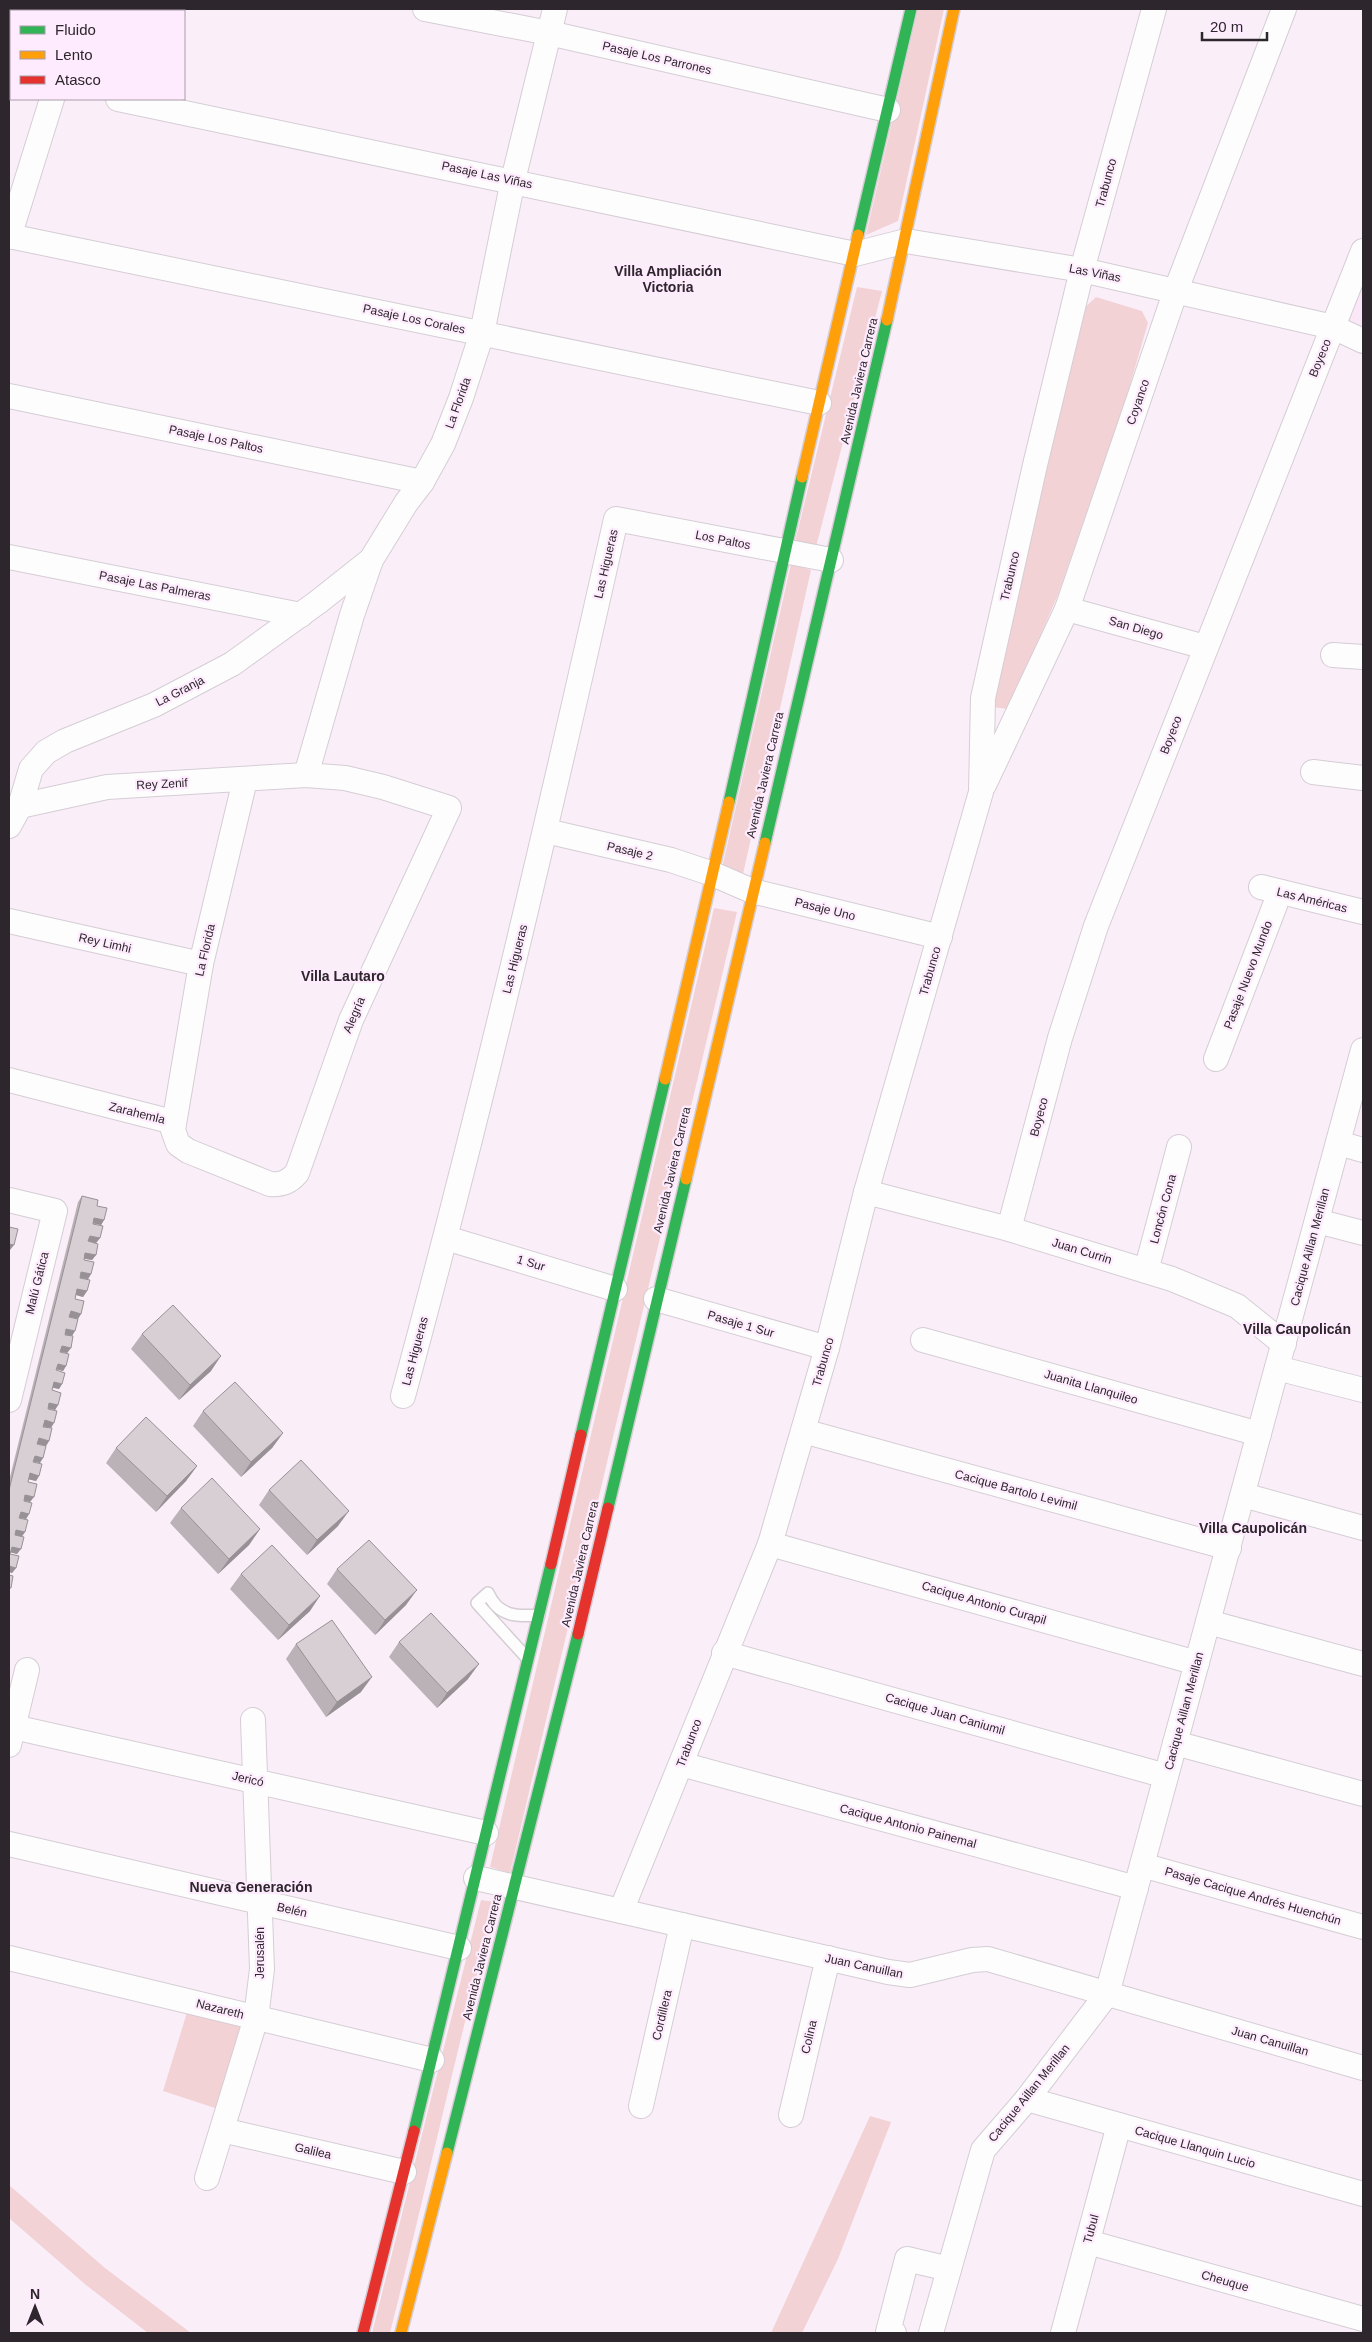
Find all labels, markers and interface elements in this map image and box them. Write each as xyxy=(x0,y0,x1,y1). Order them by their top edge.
legend xyxy=(10,10,185,100)
scale bar xyxy=(1202,10,1267,42)
text: 20 m xyxy=(1210,18,1243,35)
text: Fluido xyxy=(55,21,96,38)
street label: Pasaje Los Parrones xyxy=(601,39,713,77)
text: Lento xyxy=(55,46,93,63)
text: Atasco xyxy=(55,71,101,88)
street label: Trabunco xyxy=(1093,157,1119,209)
street label: Pasaje Las Viñas xyxy=(440,159,534,191)
street label: Las Viñas xyxy=(1068,261,1122,285)
district label: Villa Ampliación Victoria xyxy=(614,263,722,295)
street label: Pasaje Los Corales xyxy=(362,301,466,337)
street label: Avenida Javiera Carrera xyxy=(838,316,880,446)
street label: Boyeco xyxy=(1306,337,1334,379)
street label: La Florida xyxy=(442,375,474,430)
street label: Coyanco xyxy=(1124,377,1152,427)
street label: Pasaje Los Paltos xyxy=(168,422,264,456)
street label: Las Higueras xyxy=(591,528,621,600)
street label: Los Paltos xyxy=(694,528,752,552)
street label: Trabunco xyxy=(998,550,1023,602)
street label: Pasaje Las Palmeras xyxy=(98,568,212,604)
street label: San Diego xyxy=(1107,614,1165,643)
street label: La Granja xyxy=(153,673,207,709)
street label: Avenida Javiera Carrera xyxy=(744,710,786,840)
street label: Boyeco xyxy=(1157,714,1185,756)
street label: Rey Zenif xyxy=(136,776,189,792)
street label: Pasaje 2 xyxy=(606,839,655,863)
street label: Las Américas xyxy=(1275,884,1349,916)
street label: Pasaje Uno xyxy=(793,895,857,923)
street label: Pasaje Nuevo Mundo xyxy=(1221,919,1275,1031)
street label: La Florida xyxy=(192,922,218,978)
street label: Las Higueras xyxy=(500,923,530,995)
street label: Rey Limhi xyxy=(77,930,133,956)
street label: Trabunco xyxy=(916,945,944,997)
district label: Villa Lautaro xyxy=(301,968,385,984)
street label: Alegría xyxy=(340,994,368,1035)
street label: Boyeco xyxy=(1027,1096,1051,1138)
street label: Zarahemla xyxy=(107,1099,167,1127)
street label: Avenida Javiera Carrera xyxy=(651,1105,693,1235)
street label: Loncón Cona xyxy=(1147,1172,1179,1245)
street label: Cacique Aillan Merillan xyxy=(1288,1187,1332,1307)
street label: Juan Currin xyxy=(1050,1235,1114,1267)
street label: Malú Gática xyxy=(22,1250,52,1316)
street label: 1 Sur xyxy=(515,1252,547,1274)
street label: Pasaje 1 Sur xyxy=(706,1308,776,1340)
street label: Las Higueras xyxy=(399,1315,431,1387)
district label: Villa Caupolicán xyxy=(1243,1321,1351,1337)
street label: Trabunco xyxy=(809,1336,837,1388)
street label: Juanita Llanquileo xyxy=(1043,1367,1140,1407)
street label: Cacique Bartolo Levimil xyxy=(953,1467,1079,1513)
street label: Avenida Javiera Carrera xyxy=(559,1499,601,1629)
district label: Villa Caupolicán xyxy=(1199,1520,1307,1536)
street label: Cacique Antonio Curapil xyxy=(920,1579,1048,1627)
street label: Cacique Aillan Merillan xyxy=(1162,1651,1206,1771)
street label: Cacique Juan Caniumil xyxy=(884,1690,1006,1738)
street label: Trabunco xyxy=(673,1717,705,1769)
street label: Jericó xyxy=(231,1769,265,1789)
street label: Cacique Antonio Painemal xyxy=(838,1801,978,1851)
street label: Pasaje Cacique Andrés Huenchún xyxy=(1163,1864,1343,1928)
district label: Nueva Generación xyxy=(190,1879,312,1895)
street label: Avenida Javiera Carrera xyxy=(460,1892,504,2021)
street label: Belén xyxy=(275,1900,309,1920)
street label: Jerusalén xyxy=(253,1927,267,1979)
street label: Juan Canuillan xyxy=(824,1951,904,1981)
street label: Cordillera xyxy=(649,1988,675,2042)
street label: Nazareth xyxy=(195,1996,245,2022)
street label: Colina xyxy=(798,2019,820,2055)
street label: Juan Canuillan xyxy=(1230,2023,1310,2059)
street label: Cacique Aillan Merillan xyxy=(985,2041,1073,2145)
street label: Cacique Llanquin Lucio xyxy=(1133,2123,1257,2171)
street label: Galilea xyxy=(293,2140,333,2162)
street label: Tubul xyxy=(1080,2213,1102,2245)
street label: Cheuque xyxy=(1200,2268,1251,2295)
north arrow xyxy=(10,2282,60,2332)
text: N xyxy=(30,2286,40,2302)

